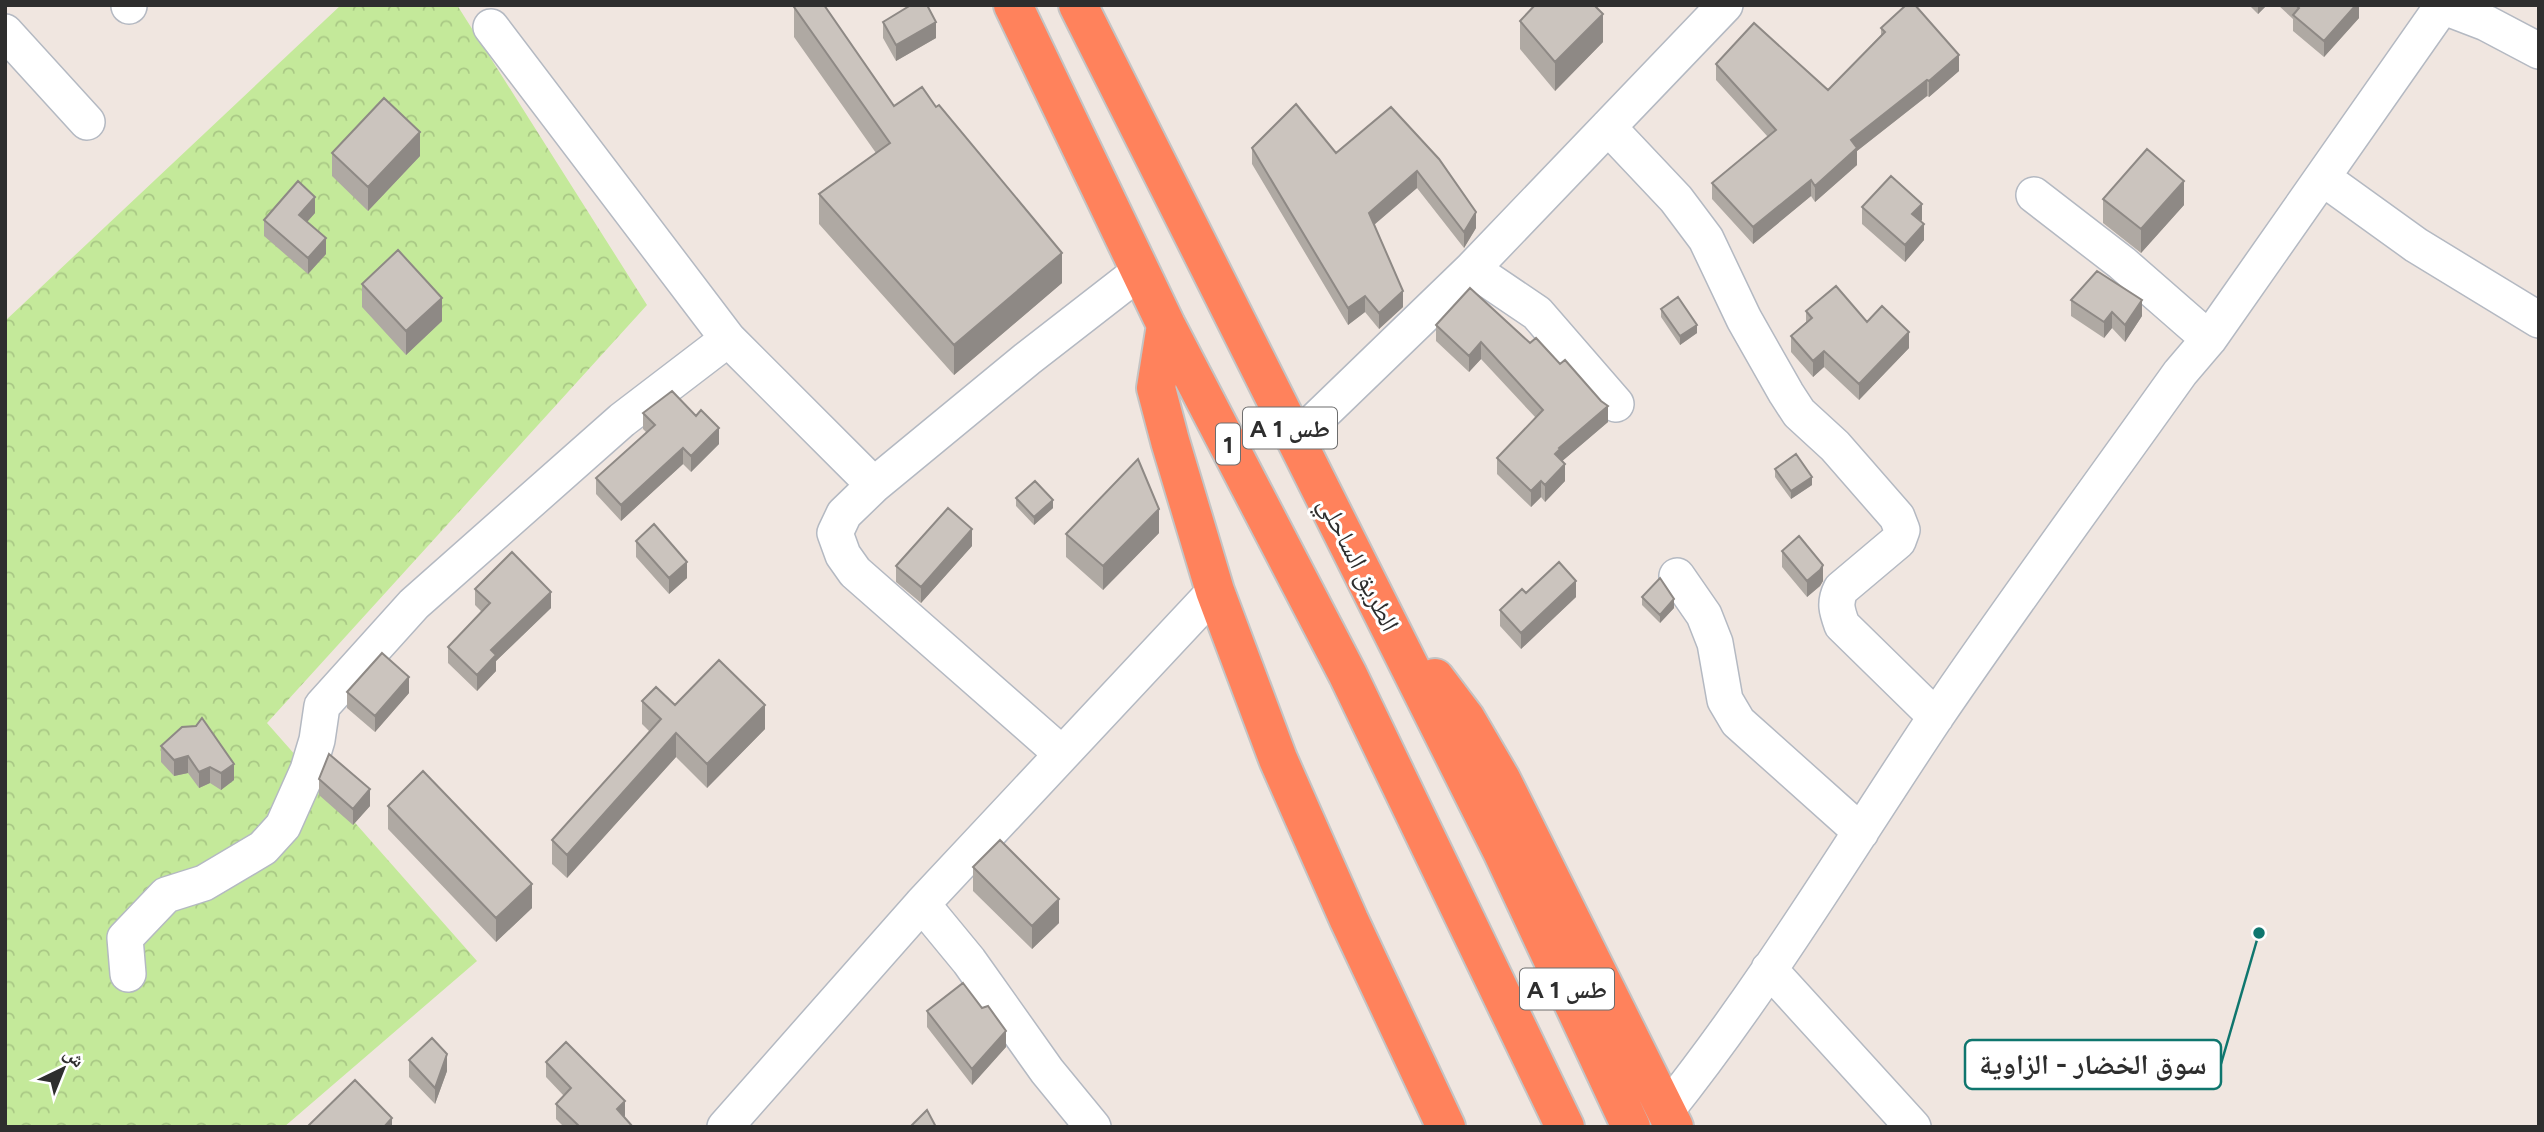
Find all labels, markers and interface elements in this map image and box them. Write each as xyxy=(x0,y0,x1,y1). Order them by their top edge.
road number: A 1 طس xyxy=(1243,408,1337,448)
road number: 1 xyxy=(1216,424,1240,464)
street label: الطريق الساحلي xyxy=(1307,491,1407,639)
road number: A 1 طس xyxy=(1520,968,1614,1009)
north arrow xyxy=(28,1034,98,1104)
callout: سوق الخضار - الزاوية xyxy=(1965,1040,2221,1089)
text: ش xyxy=(59,1042,89,1072)
text: سوق الخضار - الزاوية xyxy=(1979,1047,2207,1081)

